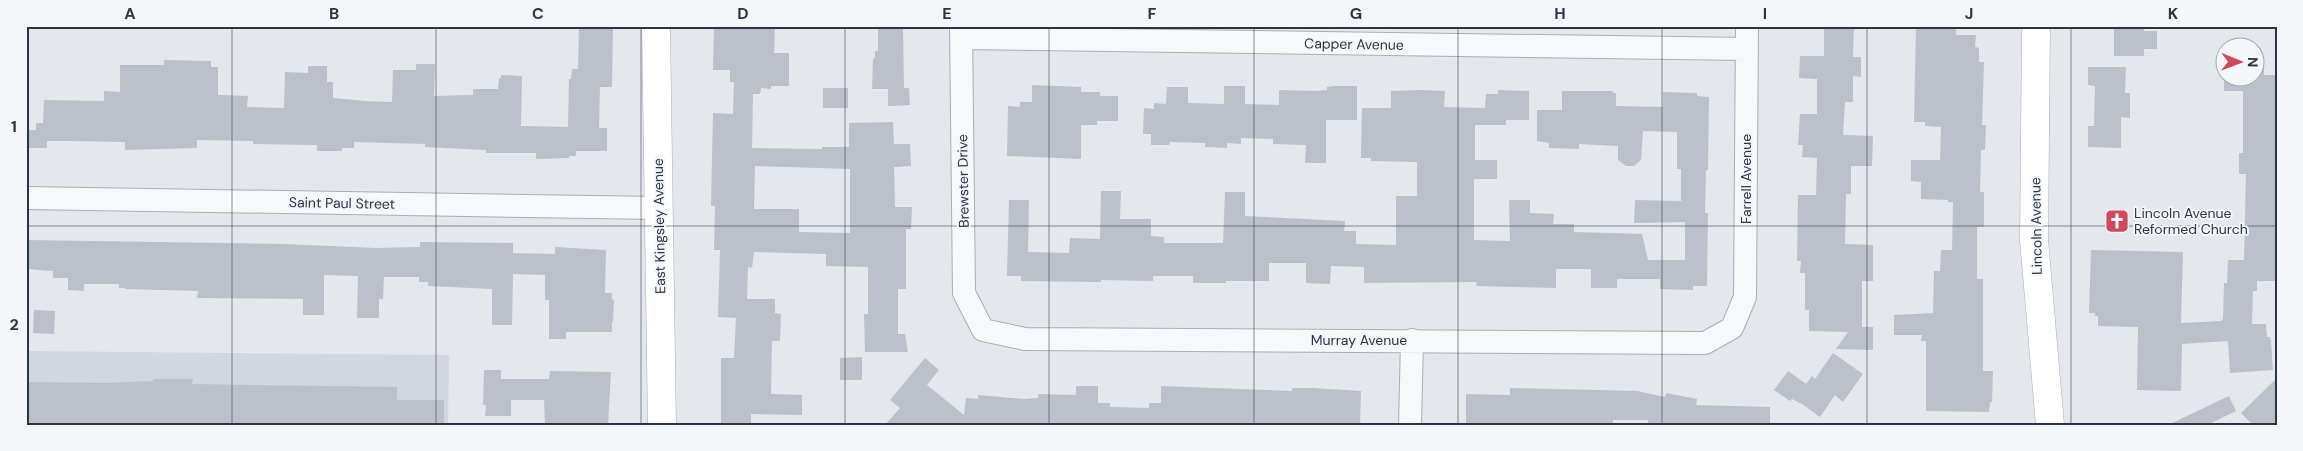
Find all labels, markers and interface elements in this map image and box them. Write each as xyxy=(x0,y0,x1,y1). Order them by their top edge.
text: A xyxy=(124,3,136,24)
text: B xyxy=(329,3,339,24)
text: C xyxy=(532,3,544,24)
text: D xyxy=(737,3,749,24)
text: E xyxy=(942,3,952,24)
text: F xyxy=(1148,3,1157,24)
text: G xyxy=(1350,3,1362,24)
text: H xyxy=(1554,3,1566,24)
text: I xyxy=(1763,3,1767,24)
text: J xyxy=(1965,3,1973,24)
text: K xyxy=(2168,3,2179,24)
street label: Capper Avenue xyxy=(1304,34,1404,54)
north arrow xyxy=(2216,38,2266,88)
text: N xyxy=(2244,57,2262,67)
text: 1 xyxy=(11,116,17,137)
street label: Brewster Drive xyxy=(953,134,973,228)
street label: Farrell Avenue xyxy=(1737,134,1755,224)
street label: East Kingsley Avenue xyxy=(649,158,669,294)
street label: Lincoln Avenue xyxy=(2026,177,2046,275)
street label: Saint Paul Street xyxy=(289,193,395,213)
place label: Lincoln Avenue Reformed Church xyxy=(2134,204,2248,238)
church icon: Lincoln Avenue Reformed Church xyxy=(2104,208,2130,234)
text: 2 xyxy=(9,314,19,335)
street label: Murray Avenue xyxy=(1311,331,1407,349)

